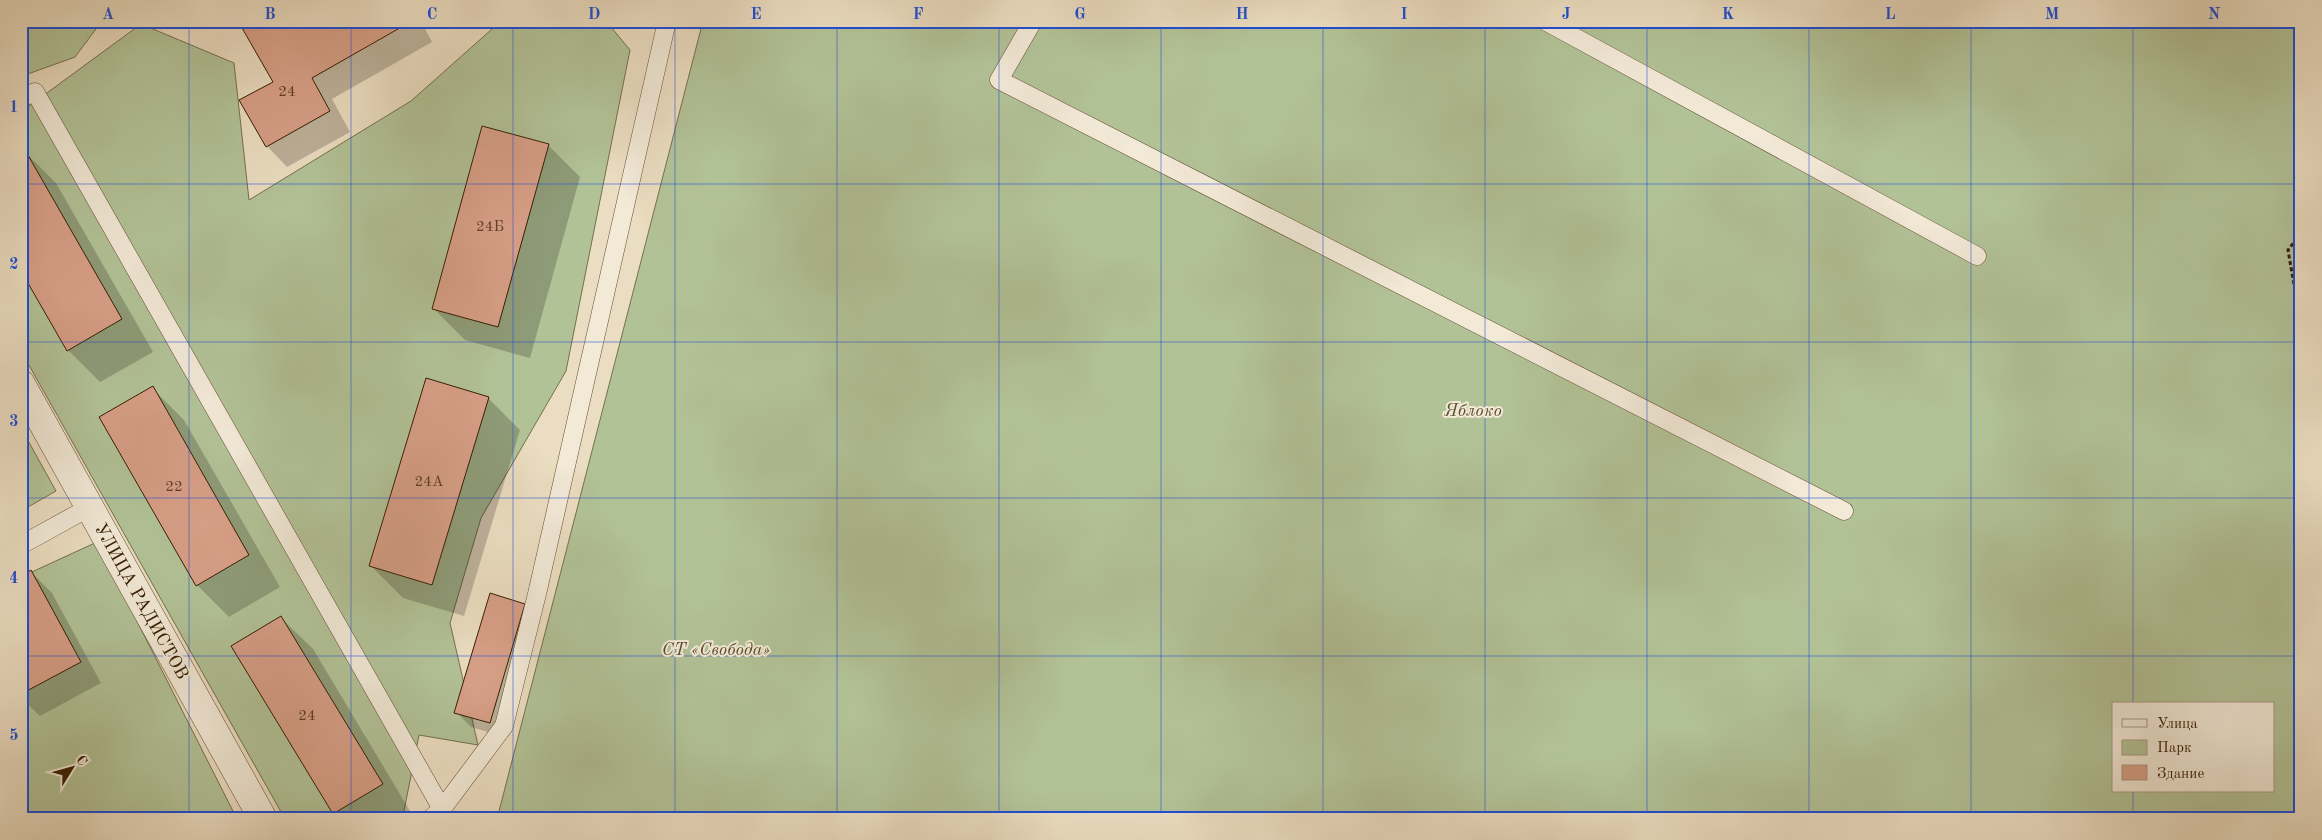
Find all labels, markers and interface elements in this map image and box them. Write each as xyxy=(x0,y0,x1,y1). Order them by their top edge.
text: A xyxy=(102,7,114,23)
text: B xyxy=(264,7,276,23)
text: C xyxy=(427,7,437,23)
text: D xyxy=(588,7,600,23)
text: E xyxy=(750,7,762,23)
text: F xyxy=(913,7,924,23)
text: G xyxy=(1074,7,1086,23)
text: H xyxy=(1235,7,1249,23)
text: I xyxy=(1400,7,1408,23)
text: J xyxy=(1562,7,1571,23)
text: K xyxy=(1722,7,1734,23)
text: L xyxy=(1885,7,1896,23)
text: M xyxy=(2045,7,2059,23)
text: N xyxy=(2208,7,2221,23)
house number: 24 xyxy=(278,85,296,100)
text: 1 xyxy=(9,100,19,116)
house number: 24Б xyxy=(476,220,504,235)
text: 2 xyxy=(9,257,19,273)
park label: Яблоко xyxy=(1444,402,1502,420)
text: 3 xyxy=(9,414,19,430)
house number: 24А xyxy=(415,475,444,490)
house number: 22 xyxy=(165,480,183,495)
street label: УЛИЦА РАДИСТОВ xyxy=(91,521,191,682)
text: 4 xyxy=(9,571,19,587)
park label: СТ «Свобода» xyxy=(662,641,770,659)
legend xyxy=(2112,702,2274,792)
house number: 24 xyxy=(298,709,316,724)
text: Улица xyxy=(2157,717,2198,732)
text: 5 xyxy=(9,728,19,744)
text: Парк xyxy=(2157,741,2192,756)
north arrow xyxy=(48,742,98,792)
text: С xyxy=(73,753,90,769)
text: Здание xyxy=(2157,767,2204,782)

